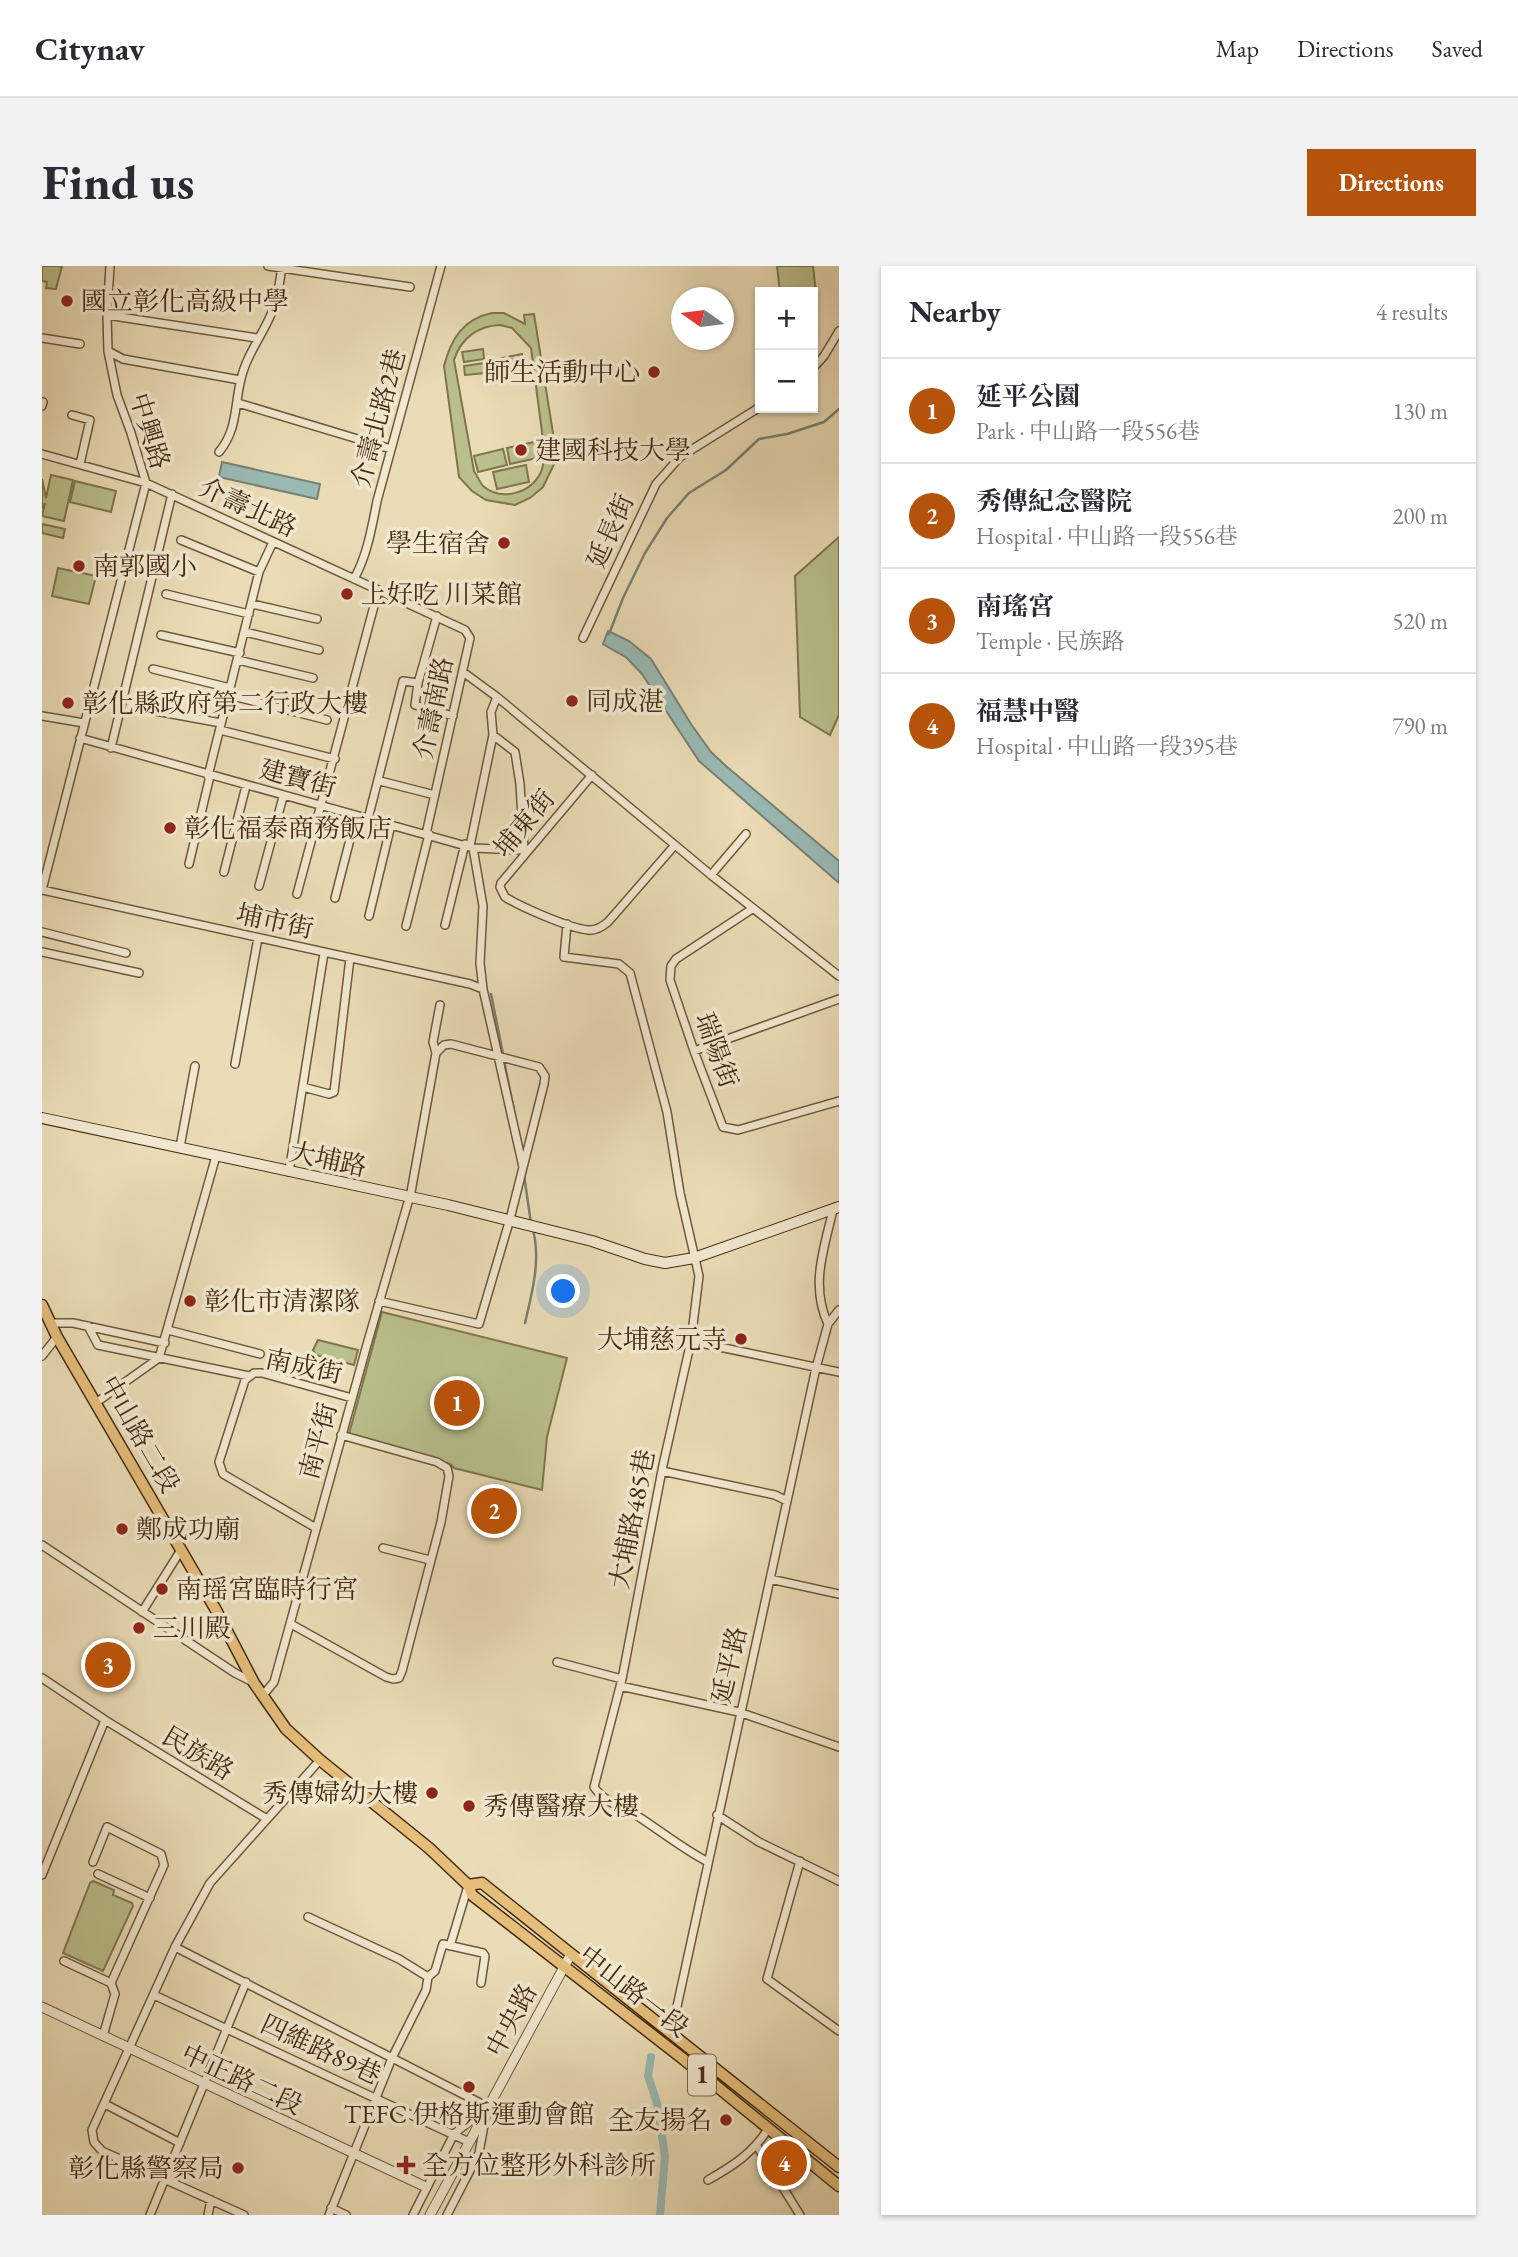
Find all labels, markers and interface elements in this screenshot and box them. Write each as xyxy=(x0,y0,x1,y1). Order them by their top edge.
text: Citynav xyxy=(35,27,145,70)
text: Map xyxy=(1216,33,1259,64)
text: Directions xyxy=(1297,33,1394,64)
text: Saved xyxy=(1432,33,1483,64)
button: Directions xyxy=(1307,149,1476,216)
text: Find us xyxy=(42,150,194,214)
place label: 國立彰化高級中學 xyxy=(81,284,289,318)
north arrow xyxy=(671,287,734,350)
map controls xyxy=(755,287,818,413)
button: + xyxy=(755,287,818,350)
text: Nearby xyxy=(909,292,1001,331)
marker: 國立彰化高級中學 xyxy=(59,293,75,309)
text: 4 results xyxy=(1376,297,1448,327)
street label: 介壽北路2巷 xyxy=(343,345,413,491)
button: − xyxy=(755,350,818,413)
place label: 師生活動中心 xyxy=(484,355,640,389)
marker: 師生活動中心 xyxy=(646,364,662,380)
text: 延平公園 xyxy=(976,379,1080,413)
street label: 中興路 xyxy=(122,389,178,473)
text: 1 xyxy=(926,396,938,426)
text: 130 m xyxy=(1392,396,1448,426)
text: Park · 中山路一段556巷 xyxy=(976,416,1200,446)
place label: 建國科技大學 xyxy=(535,433,691,467)
marker: 建國科技大學 xyxy=(513,442,529,458)
street label: 介壽北路 xyxy=(194,470,302,544)
text: 秀傳紀念醫院 xyxy=(976,484,1132,518)
street label: 延長街 xyxy=(579,488,641,574)
text: 2 xyxy=(926,501,938,531)
text: 200 m xyxy=(1392,501,1448,531)
text: Hospital · 中山路一段556巷 xyxy=(976,521,1238,551)
place label: 學生宿舍 xyxy=(386,526,490,560)
marker: 學生宿舍 xyxy=(496,535,512,551)
place label: 南郭國小 xyxy=(93,549,197,583)
marker: 南郭國小 xyxy=(71,558,87,574)
place label: 上好吃 川菜館 xyxy=(361,577,522,611)
marker: 上好吃 川菜館 xyxy=(339,586,355,602)
text: 南瑤宮 xyxy=(976,589,1054,623)
text: 3 xyxy=(926,606,938,636)
text: 520 m xyxy=(1392,606,1448,636)
text: Temple · 民族路 xyxy=(976,626,1125,656)
street label: 介壽南路 xyxy=(406,654,460,762)
place label: 同成湛 xyxy=(586,684,664,718)
place label: 彰化縣政府第二行政大樓 xyxy=(82,686,368,720)
marker: 同成湛 xyxy=(564,693,580,709)
text: 福慧中醫 xyxy=(976,694,1080,728)
marker: 彰化縣政府第二行政大樓 xyxy=(60,695,76,711)
text: 4 xyxy=(926,711,938,741)
text: 790 m xyxy=(1392,711,1448,741)
text: Hospital · 中山路一段395巷 xyxy=(976,731,1238,761)
street label: 建寶街 xyxy=(256,751,340,805)
street label: 埔東街 xyxy=(486,782,562,864)
place label: 彰化福泰商務飯店 xyxy=(184,811,392,845)
marker: 彰化福泰商務飯店 xyxy=(162,820,178,836)
street label: 埔市街 xyxy=(233,896,317,946)
street label: 瑞陽街 xyxy=(688,1008,746,1092)
street label: 大埔路 xyxy=(286,1134,370,1184)
your location xyxy=(546,1274,580,1308)
place label: 彰化市清潔隊 xyxy=(204,1284,360,1318)
marker: 彰化市清潔隊 xyxy=(182,1293,198,1309)
place label: 大埔慈元寺 xyxy=(597,1322,727,1356)
marker: 大埔慈元寺 xyxy=(733,1331,749,1347)
street label: 南成街 xyxy=(262,1341,346,1391)
street label: 中山路二段 xyxy=(93,1369,187,1499)
pin: 1 xyxy=(434,1377,480,1429)
street label: 南平街 xyxy=(291,1399,345,1483)
street label: 大埔路485巷 xyxy=(602,1446,662,1592)
pin: 2 xyxy=(471,1485,517,1537)
place label: 鄭成功廟 xyxy=(136,1512,240,1546)
marker: 鄭成功廟 xyxy=(114,1521,130,1537)
place label: 南瑶宮臨時行宮 xyxy=(176,1572,358,1606)
marker: 南瑶宮臨時行宮 xyxy=(154,1581,170,1597)
place label: 三川殿 xyxy=(153,1611,231,1645)
marker: 三川殿 xyxy=(131,1620,147,1636)
street label: 延平路 xyxy=(704,1623,754,1707)
pin: 3 xyxy=(85,1639,131,1691)
street label: 民族路 xyxy=(156,1718,240,1788)
place label: 秀傳婦幼大樓 xyxy=(262,1776,418,1810)
marker: 秀傳婦幼大樓 xyxy=(424,1785,440,1801)
place label: 秀傳醫療大樓 xyxy=(483,1789,639,1823)
marker: 秀傳醫療大樓 xyxy=(461,1798,477,1814)
street label: 中山路一段 xyxy=(572,1938,696,2044)
street label: 中央路 xyxy=(478,1978,544,2062)
street label: 四維路89巷 xyxy=(255,2006,387,2092)
street label: 中正路二段 xyxy=(176,2036,308,2122)
road number: 1 xyxy=(688,2055,716,2096)
marker: TEFC 伊格斯運動會館 xyxy=(461,2079,477,2095)
place label: TEFC 伊格斯運動會館 xyxy=(343,2097,595,2131)
place label: 全友揚名 xyxy=(608,2103,712,2137)
marker: 全友揚名 xyxy=(718,2112,734,2128)
pin: 4 xyxy=(761,2137,807,2189)
place label: 全方位整形外科診所 xyxy=(422,2148,656,2182)
place label: 彰化縣警察局 xyxy=(68,2151,224,2185)
marker: 全方位整形外科診所 xyxy=(396,2155,416,2175)
marker: 彰化縣警察局 xyxy=(230,2160,246,2176)

